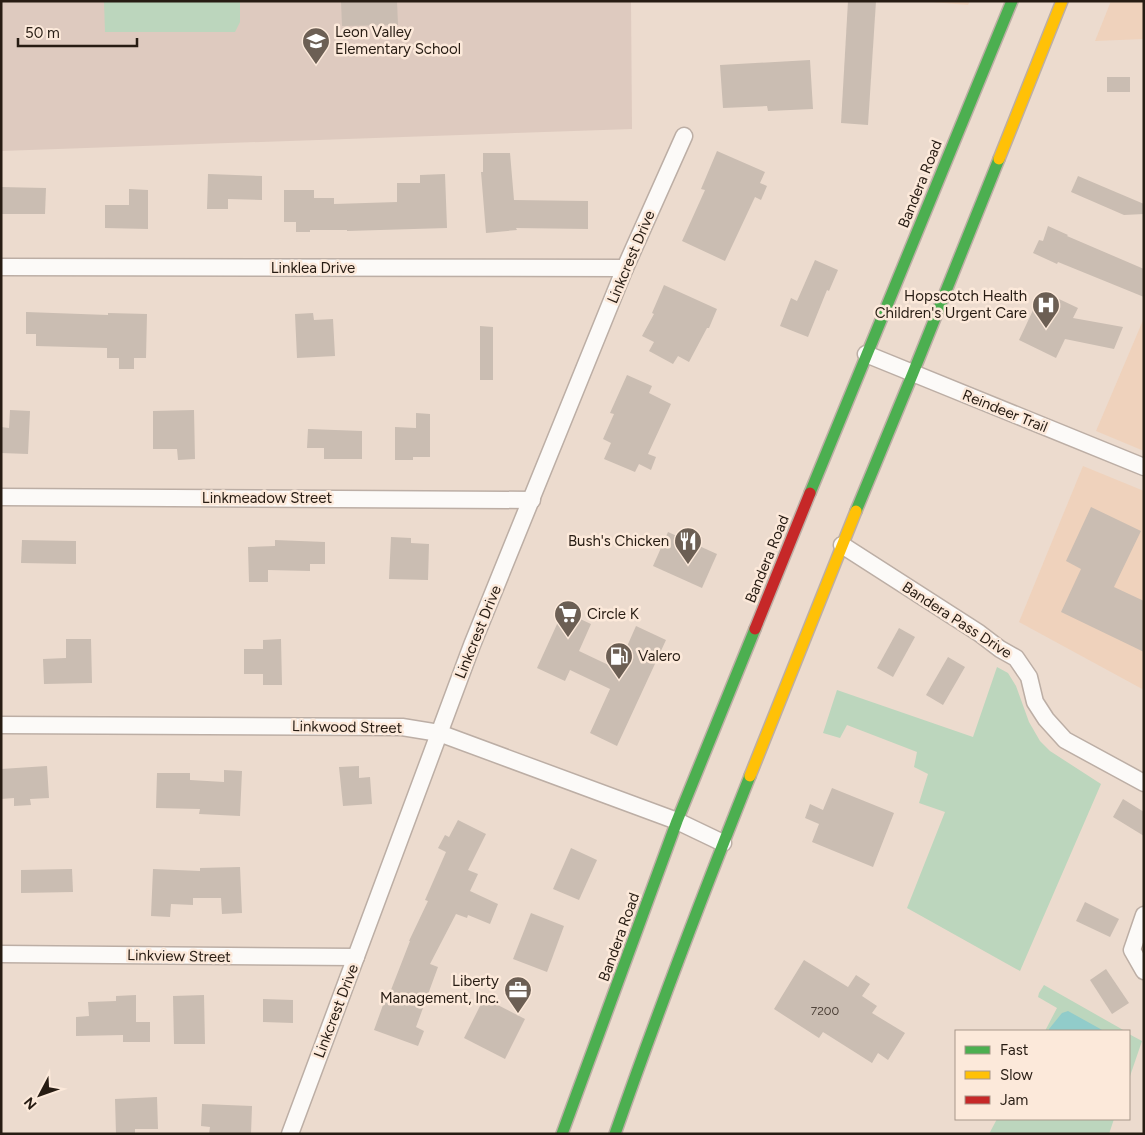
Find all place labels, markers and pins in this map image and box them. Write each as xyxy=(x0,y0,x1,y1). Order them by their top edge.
place label: Leon Valley Elementary School xyxy=(335,23,461,58)
school or university icon: Leon Valley Elementary School xyxy=(301,26,331,65)
place label: Hopscotch Health Children's Urgent Care xyxy=(875,287,1027,322)
hospital icon: Hopscotch Health Children's Urgent Care xyxy=(1031,290,1061,329)
restaurant icon: Bush's Chicken xyxy=(673,526,703,565)
place label: Bush's Chicken xyxy=(568,532,669,550)
supermarket icon: Circle K xyxy=(553,599,583,638)
place label: Circle K xyxy=(587,605,640,623)
fuel station icon: Valero xyxy=(604,641,634,680)
place label: Valero xyxy=(638,647,681,665)
place label: Liberty Management, Inc. xyxy=(380,972,499,1007)
office icon: Liberty Management, Inc. xyxy=(503,975,533,1014)

